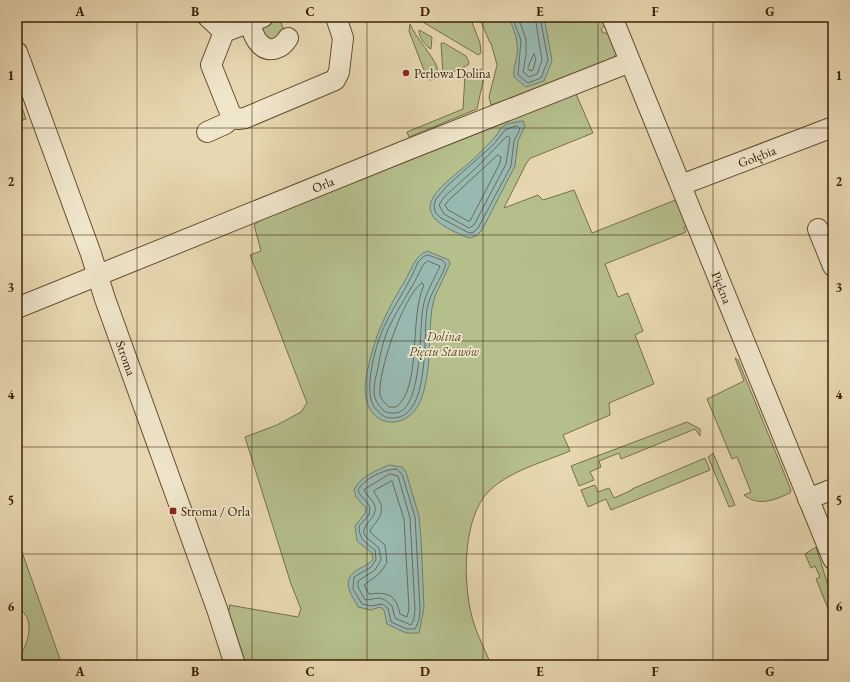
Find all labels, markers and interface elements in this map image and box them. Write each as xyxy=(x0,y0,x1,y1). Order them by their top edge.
text: A xyxy=(74,3,85,20)
text: B xyxy=(191,3,199,20)
text: C xyxy=(305,3,315,20)
text: D xyxy=(420,3,430,20)
text: E xyxy=(536,3,544,20)
text: F xyxy=(651,3,659,20)
text: G xyxy=(765,3,775,20)
place label: Perłowa Dolina xyxy=(414,65,492,82)
text: 1 xyxy=(8,67,15,84)
text: 1 xyxy=(836,67,843,84)
marker: Perłowa Dolina xyxy=(401,68,411,78)
street label: Gołębia xyxy=(735,141,779,172)
street label: Orla xyxy=(309,172,337,197)
text: 2 xyxy=(8,173,15,190)
text: 2 xyxy=(836,173,843,190)
street label: Piękna xyxy=(708,269,736,307)
text: 3 xyxy=(8,279,15,296)
text: 3 xyxy=(836,279,843,296)
park label: Dolina Pięciu Stawów xyxy=(409,328,479,360)
street label: Stroma xyxy=(112,338,140,379)
text: 4 xyxy=(8,386,15,403)
text: 4 xyxy=(836,386,843,403)
text: 5 xyxy=(8,492,14,509)
text: 5 xyxy=(836,492,842,509)
place label: Stroma / Orla xyxy=(181,503,251,520)
marker: Stroma / Orla xyxy=(168,506,178,516)
text: 6 xyxy=(8,598,15,615)
text: 6 xyxy=(836,598,843,615)
text: A xyxy=(74,663,85,680)
text: B xyxy=(191,663,199,680)
text: C xyxy=(305,663,315,680)
text: D xyxy=(420,663,430,680)
text: E xyxy=(536,663,544,680)
text: F xyxy=(651,663,659,680)
text: G xyxy=(765,663,775,680)

